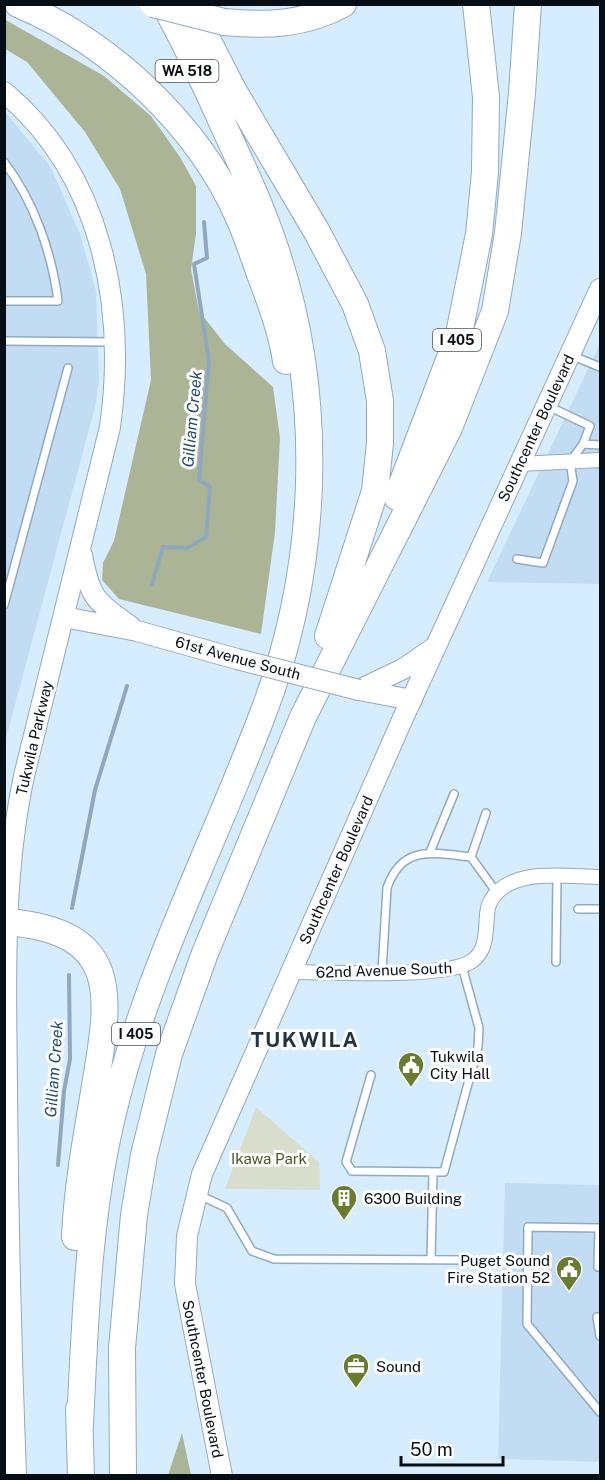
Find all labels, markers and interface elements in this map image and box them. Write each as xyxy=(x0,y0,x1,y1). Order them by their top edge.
road number: WA 518 xyxy=(156,60,219,82)
road number: I 405 xyxy=(433,329,481,351)
street label: Southcenter Boulevard xyxy=(494,352,578,504)
water label: Gilliam Creek xyxy=(178,370,206,468)
street label: 61st Avenue South xyxy=(173,633,303,683)
street label: Tukwila Parkway xyxy=(13,679,55,797)
street label: Southcenter Boulevard xyxy=(296,793,376,947)
street label: 62nd Avenue South xyxy=(316,959,452,981)
water label: Gilliam Creek xyxy=(41,1020,67,1118)
road number: I 405 xyxy=(112,1023,160,1045)
district label: TUKWILA xyxy=(251,1027,359,1052)
place label: Tukwila City Hall xyxy=(430,1048,490,1082)
public building icon: Tukwila City Hall xyxy=(396,1050,426,1088)
park label: Ikawa Park xyxy=(231,1150,307,1167)
building icon: 6300 Building xyxy=(329,1183,359,1221)
place label: 6300 Building xyxy=(364,1190,462,1207)
place label: Puget Sound Fire Station 52 xyxy=(447,1252,550,1286)
public building icon: Puget Sound Fire Station 52 xyxy=(554,1254,584,1292)
street label: Southcenter Boulevard xyxy=(179,1299,227,1459)
office icon: Sound xyxy=(341,1351,371,1389)
place label: Sound xyxy=(376,1358,421,1375)
scale bar xyxy=(401,1429,503,1467)
text: 50 m xyxy=(410,1439,453,1460)

